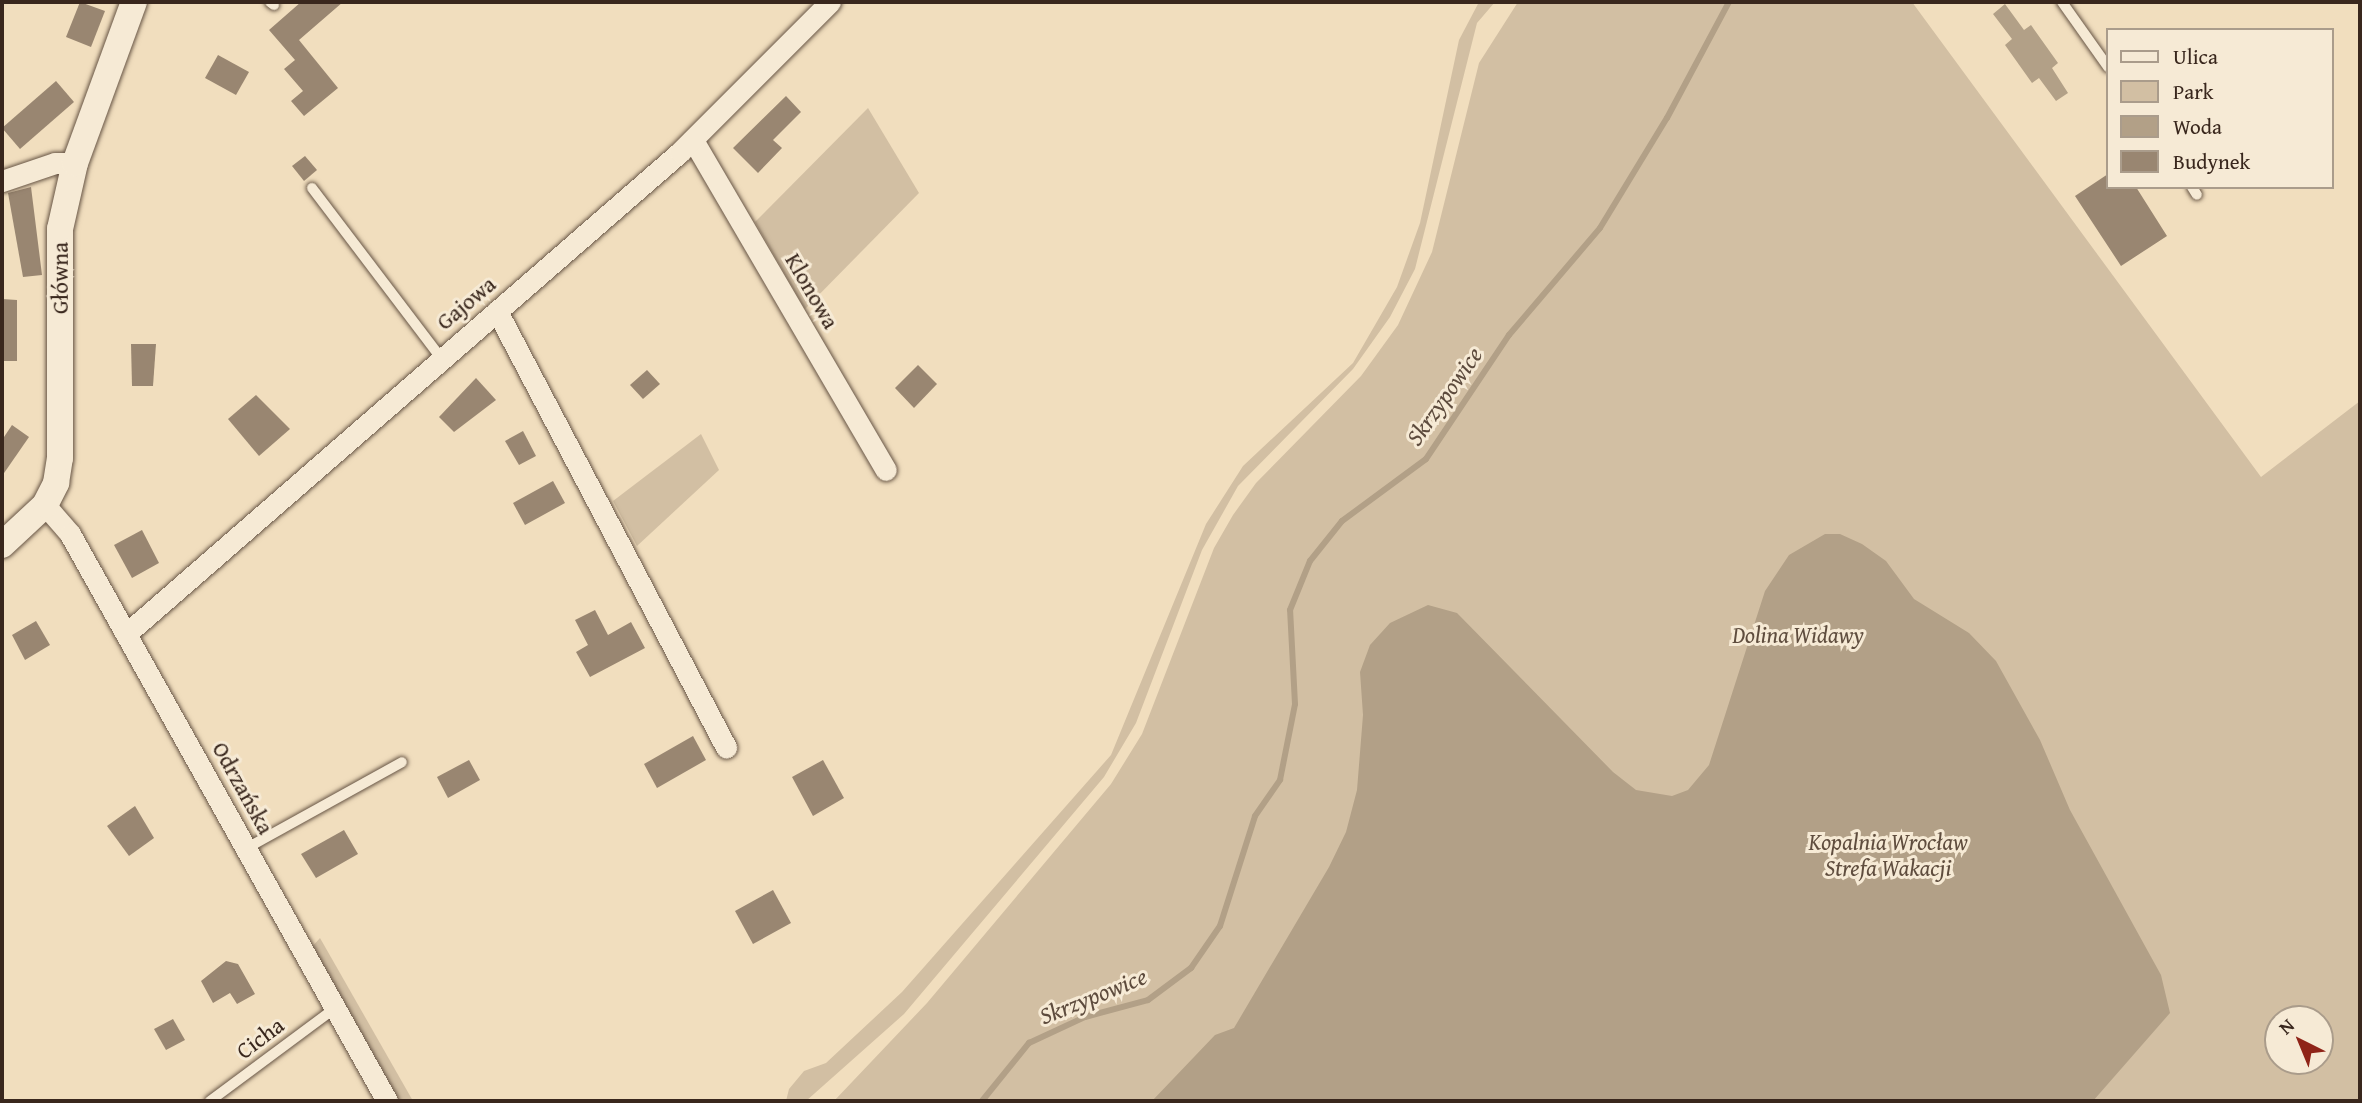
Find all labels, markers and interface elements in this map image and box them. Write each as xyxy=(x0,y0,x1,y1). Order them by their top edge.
legend xyxy=(2106,28,2334,189)
text: Ulica xyxy=(2173,41,2218,72)
text: Park xyxy=(2173,76,2214,107)
text: Woda xyxy=(2173,111,2222,142)
text: Budynek xyxy=(2173,146,2250,177)
street label: Główna xyxy=(46,242,74,314)
street label: Klonowa xyxy=(779,248,845,334)
street label: Gajowa xyxy=(431,270,501,336)
water label: Skrzypowice xyxy=(1400,341,1488,451)
park label: Dolina Widawy xyxy=(1732,621,1864,649)
street label: Odrzańska xyxy=(206,737,280,839)
park label: Kopalnia Wrocław Strefa Wakacji xyxy=(1808,828,1968,882)
water label: Skrzypowice xyxy=(1035,961,1151,1031)
north arrow xyxy=(2264,1005,2334,1075)
street label: Cicha xyxy=(231,1011,289,1065)
text: N xyxy=(2272,1012,2300,1041)

